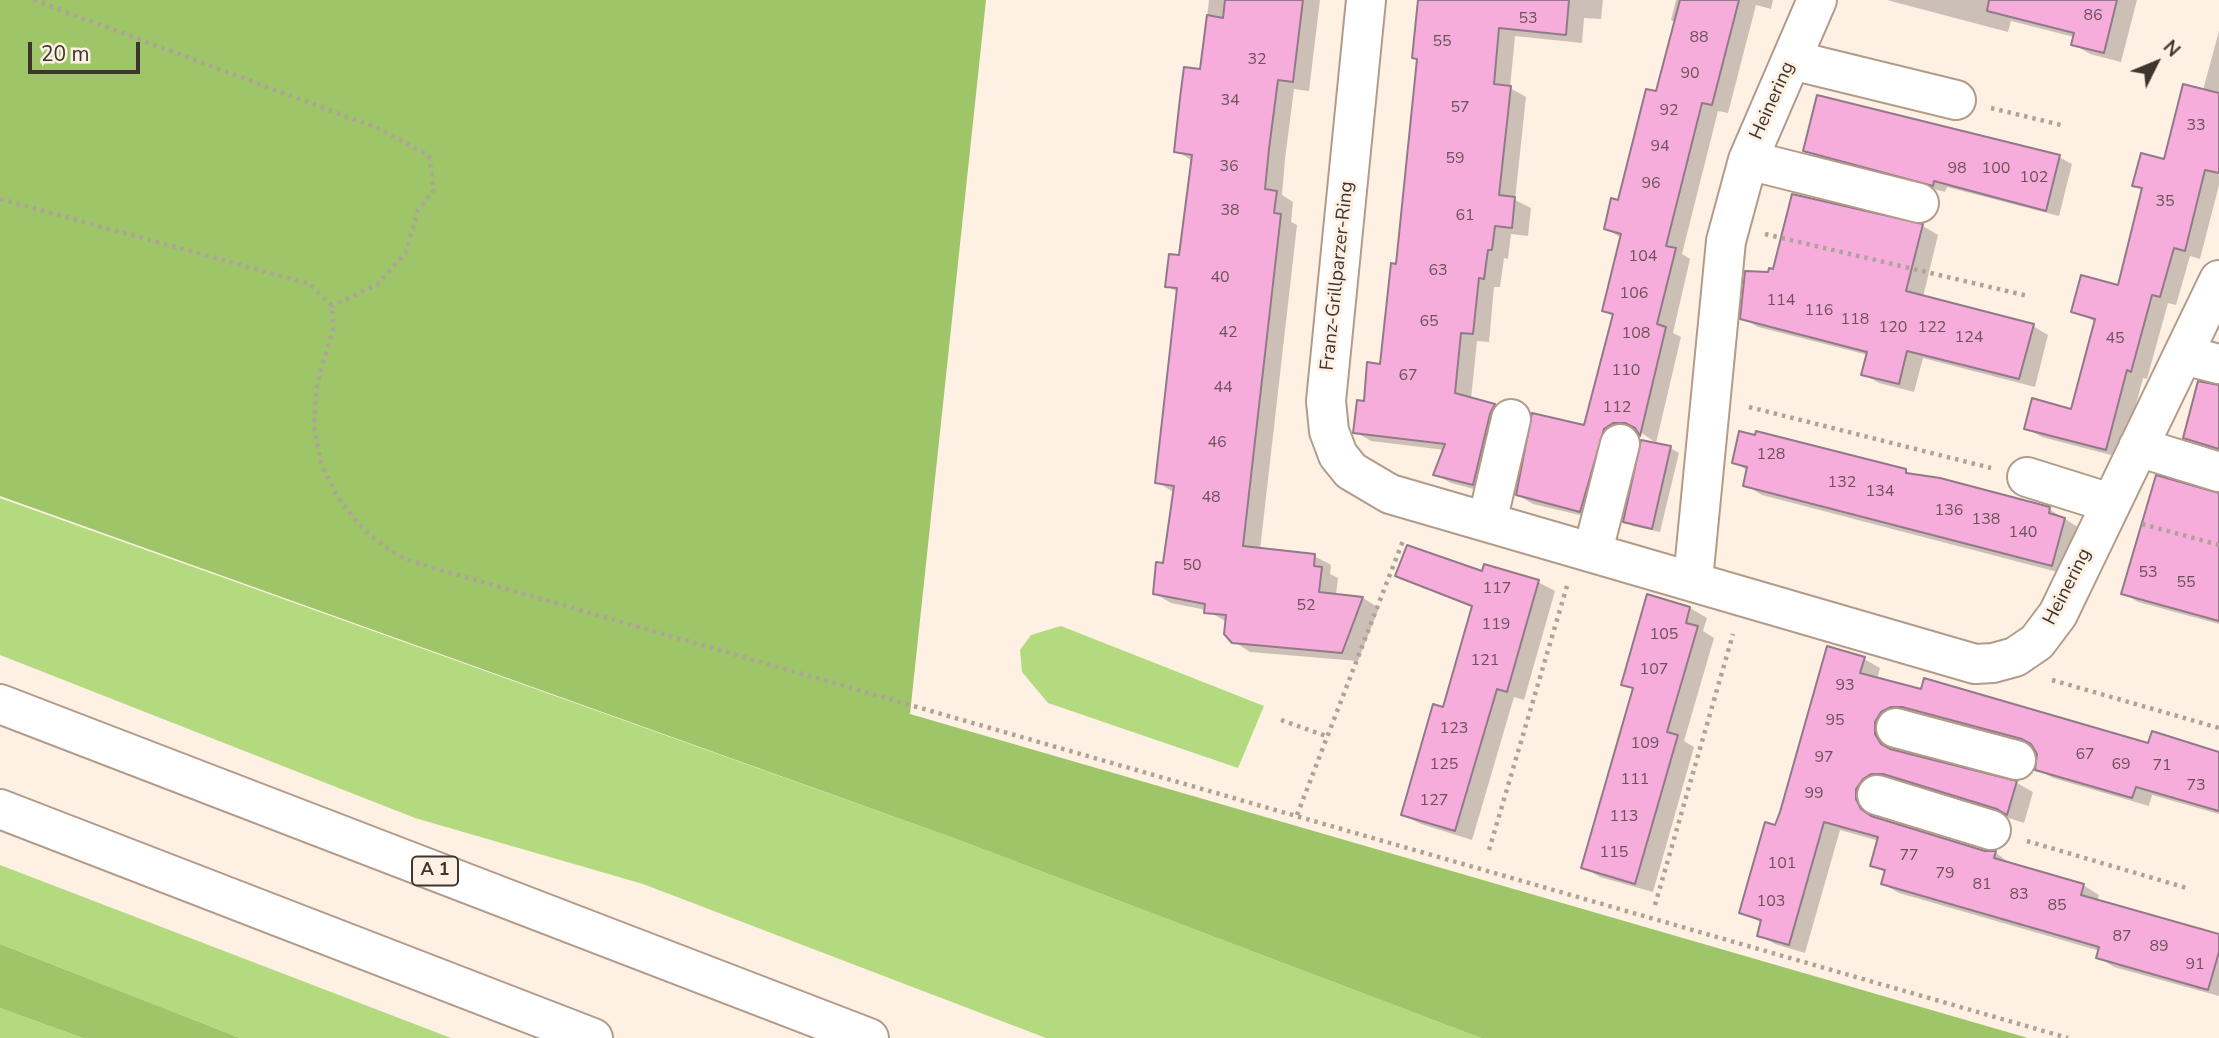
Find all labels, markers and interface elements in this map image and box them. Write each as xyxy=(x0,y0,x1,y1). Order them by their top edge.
house number: 86 xyxy=(2083,6,2103,26)
house number: 53 xyxy=(1518,9,1538,29)
scale bar xyxy=(32,28,144,72)
house number: 88 xyxy=(1689,28,1709,48)
north arrow xyxy=(2121,28,2191,98)
house number: 55 xyxy=(1432,32,1452,52)
text: N xyxy=(2157,35,2186,63)
text: 20 m xyxy=(41,40,90,68)
house number: 32 xyxy=(1247,50,1267,70)
street label: Heinering xyxy=(1746,58,1800,144)
house number: 90 xyxy=(1680,64,1700,84)
house number: 34 xyxy=(1220,91,1240,111)
house number: 57 xyxy=(1450,98,1470,118)
house number: 92 xyxy=(1659,101,1679,121)
house number: 33 xyxy=(2186,116,2206,136)
house number: 94 xyxy=(1650,137,1670,157)
house number: 59 xyxy=(1445,149,1465,169)
house number: 36 xyxy=(1219,157,1239,177)
house number: 98 xyxy=(1947,159,1967,179)
house number: 100 xyxy=(1982,159,2010,179)
house number: 102 xyxy=(2020,168,2048,188)
house number: 96 xyxy=(1641,174,1661,194)
street label: Franz-Grillparzer-Ring xyxy=(1317,180,1359,372)
house number: 35 xyxy=(2155,192,2175,212)
house number: 38 xyxy=(1220,201,1240,221)
house number: 61 xyxy=(1455,206,1475,226)
house number: 104 xyxy=(1629,247,1657,267)
house number: 63 xyxy=(1428,261,1448,281)
house number: 40 xyxy=(1210,268,1230,288)
house number: 106 xyxy=(1620,284,1648,304)
house number: 114 xyxy=(1767,291,1795,311)
house number: 116 xyxy=(1805,301,1833,321)
house number: 118 xyxy=(1841,310,1869,330)
house number: 65 xyxy=(1419,312,1439,332)
house number: 120 xyxy=(1879,318,1907,338)
house number: 122 xyxy=(1918,318,1946,338)
house number: 42 xyxy=(1218,323,1238,343)
house number: 108 xyxy=(1622,324,1650,344)
house number: 124 xyxy=(1955,328,1983,348)
house number: 45 xyxy=(2105,329,2125,349)
house number: 110 xyxy=(1612,361,1640,381)
house number: 67 xyxy=(1398,366,1418,386)
house number: 44 xyxy=(1213,378,1233,398)
house number: 112 xyxy=(1603,398,1631,418)
house number: 46 xyxy=(1207,433,1227,453)
house number: 128 xyxy=(1757,445,1785,465)
house number: 132 xyxy=(1828,473,1856,493)
house number: 134 xyxy=(1866,482,1894,502)
house number: 48 xyxy=(1201,488,1221,508)
house number: 136 xyxy=(1935,501,1963,521)
house number: 138 xyxy=(1972,510,2000,530)
house number: 140 xyxy=(2009,523,2037,543)
street label: Heinering xyxy=(2039,545,2097,629)
house number: 50 xyxy=(1182,556,1202,576)
house number: 53 xyxy=(2138,563,2158,583)
house number: 55 xyxy=(2176,573,2196,593)
house number: 117 xyxy=(1483,579,1511,599)
house number: 52 xyxy=(1296,596,1316,616)
house number: 119 xyxy=(1482,615,1510,635)
house number: 105 xyxy=(1650,625,1678,645)
house number: 121 xyxy=(1471,651,1499,671)
house number: 107 xyxy=(1640,660,1668,680)
house number: 93 xyxy=(1835,676,1855,696)
house number: 95 xyxy=(1825,711,1845,731)
house number: 123 xyxy=(1440,719,1468,739)
house number: 109 xyxy=(1631,734,1659,754)
house number: 67 xyxy=(2075,745,2095,765)
house number: 97 xyxy=(1814,748,1834,768)
house number: 125 xyxy=(1430,755,1458,775)
house number: 69 xyxy=(2111,755,2131,775)
house number: 71 xyxy=(2152,756,2172,776)
house number: 111 xyxy=(1621,770,1649,790)
house number: 73 xyxy=(2186,776,2206,796)
house number: 99 xyxy=(1804,784,1824,804)
house number: 127 xyxy=(1420,791,1448,811)
house number: 113 xyxy=(1610,807,1638,827)
house number: 115 xyxy=(1600,843,1628,863)
house number: 77 xyxy=(1899,846,1919,866)
house number: 101 xyxy=(1768,854,1796,874)
road number: A 1 xyxy=(412,856,458,886)
house number: 79 xyxy=(1935,864,1955,884)
house number: 81 xyxy=(1972,875,1992,895)
house number: 83 xyxy=(2009,885,2029,905)
house number: 103 xyxy=(1757,892,1785,912)
house number: 85 xyxy=(2047,896,2067,916)
house number: 87 xyxy=(2112,927,2132,947)
house number: 89 xyxy=(2149,937,2169,957)
house number: 91 xyxy=(2185,955,2205,975)

